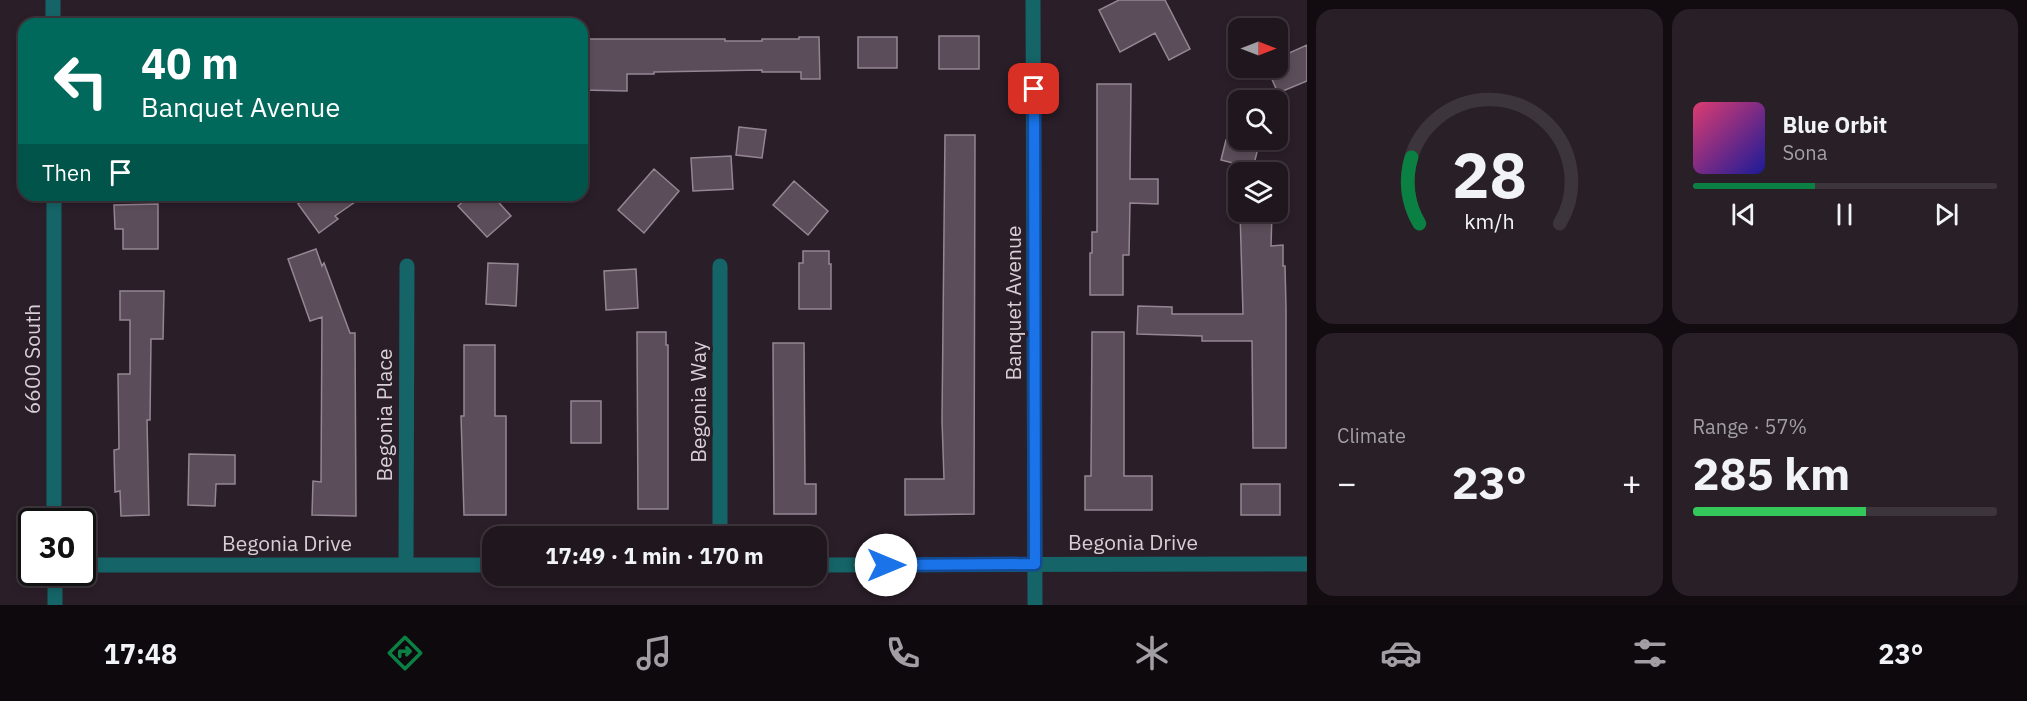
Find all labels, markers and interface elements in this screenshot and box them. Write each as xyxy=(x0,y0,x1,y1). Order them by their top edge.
north arrow xyxy=(1228,18,1288,78)
map controls xyxy=(1228,18,1288,222)
text: 40 m xyxy=(141,36,239,91)
icon: left xyxy=(42,42,120,120)
pin xyxy=(1008,63,1059,114)
icon: arrive xyxy=(1017,72,1050,105)
text: Banquet Avenue xyxy=(141,89,340,124)
button: search xyxy=(1228,90,1288,150)
text: Blue Orbit xyxy=(1783,110,1887,139)
text: 28 xyxy=(1452,134,1527,215)
text: Sona xyxy=(1783,139,1827,166)
icon: arrive xyxy=(104,156,137,189)
text: Then xyxy=(42,158,92,187)
button: layers xyxy=(1228,162,1288,222)
icon: previous xyxy=(1727,198,1760,231)
icon: pause xyxy=(1828,198,1861,231)
icon: next xyxy=(1930,198,1963,231)
text: km/h xyxy=(1464,207,1514,235)
street label: Banquet Avenue xyxy=(999,226,1027,380)
street label: 6600 South xyxy=(18,304,46,414)
street label: Begonia Way xyxy=(684,341,712,463)
street label: Begonia Place xyxy=(370,349,398,481)
text: Range · 57% xyxy=(1693,413,1807,440)
text: Climate xyxy=(1337,422,1406,449)
text: 285 km xyxy=(1693,444,1850,502)
text: 23° xyxy=(1452,453,1527,511)
text: − xyxy=(1337,461,1357,504)
text: + xyxy=(1622,461,1642,504)
speed limit sign: 30 xyxy=(18,508,96,586)
street label: Begonia Drive xyxy=(1068,528,1198,556)
street label: Begonia Drive xyxy=(222,529,352,557)
position arrow xyxy=(854,533,918,597)
text: 17:49 · 1 min · 170 m xyxy=(545,541,764,570)
icon: directions xyxy=(384,632,426,674)
icon: music xyxy=(633,632,675,674)
icon: phone xyxy=(882,632,924,674)
icon: climate xyxy=(1131,632,1173,674)
icon: car xyxy=(1380,632,1422,674)
icon: filters xyxy=(1629,632,1671,674)
text: 17:48 xyxy=(104,636,177,671)
text: 23° xyxy=(1878,636,1923,671)

